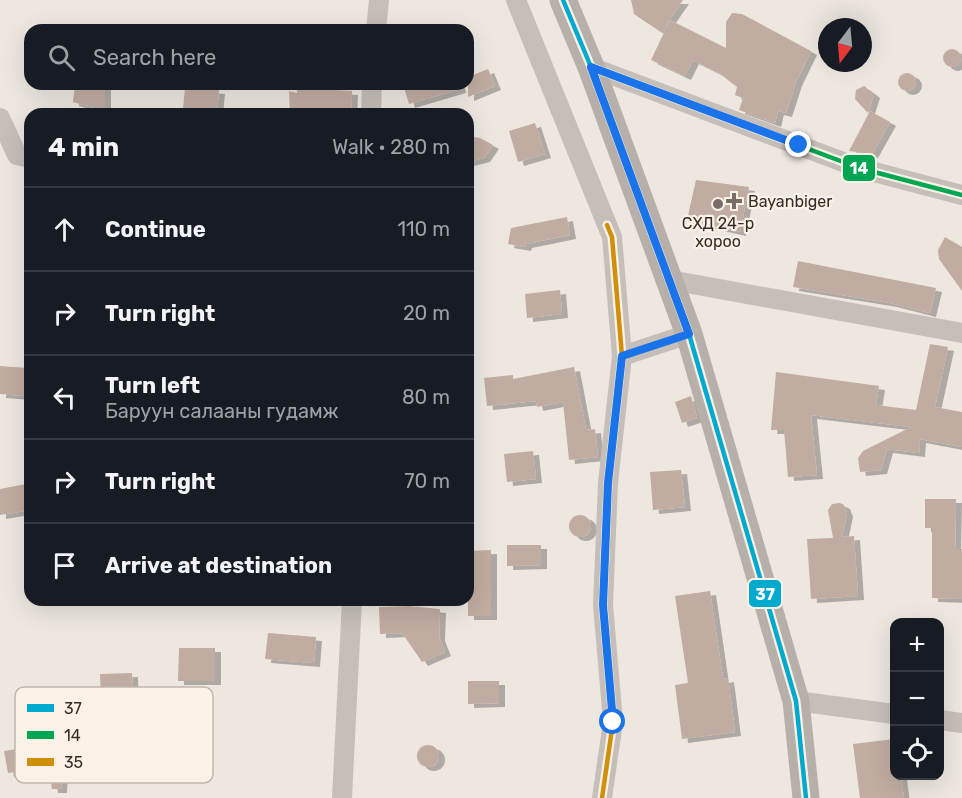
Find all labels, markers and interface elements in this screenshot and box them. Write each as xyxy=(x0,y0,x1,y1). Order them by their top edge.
north arrow xyxy=(818,18,872,72)
search box xyxy=(24,24,474,90)
icon: search xyxy=(45,41,78,74)
text: Search here xyxy=(93,44,216,71)
route end xyxy=(785,131,811,157)
text: 4 min xyxy=(48,132,119,163)
text: Walk · 280 m xyxy=(332,135,450,159)
line badge: 14 xyxy=(842,154,876,182)
text: 14 xyxy=(850,159,869,178)
marker: Bayanbiger xyxy=(725,192,743,210)
place label: Bayanbiger xyxy=(748,192,832,211)
marker: СХД 24-р хороо xyxy=(711,197,725,211)
icon: ahead xyxy=(48,213,81,246)
place label: СХД 24-р хороо xyxy=(682,214,754,251)
text: Continue xyxy=(105,216,206,243)
text: 110 m xyxy=(398,217,450,241)
icon: right xyxy=(48,297,81,330)
text: Turn right xyxy=(105,300,215,327)
text: 20 m xyxy=(403,301,450,325)
text: Turn left xyxy=(105,372,200,399)
icon: left xyxy=(48,381,81,414)
text: 80 m xyxy=(402,385,450,409)
text: Баруун салааны гудамж xyxy=(105,399,339,423)
icon: right xyxy=(48,465,81,498)
text: Turn right xyxy=(105,468,215,495)
text: 70 m xyxy=(404,469,450,493)
icon: arrive xyxy=(48,549,81,582)
text: Arrive at destination xyxy=(105,552,332,579)
line badge: 37 xyxy=(748,579,782,608)
text: 37 xyxy=(755,585,775,604)
map controls xyxy=(890,618,944,780)
button: + xyxy=(890,618,944,672)
button: − xyxy=(890,672,944,726)
legend xyxy=(15,687,213,783)
text: 37 xyxy=(64,699,82,718)
route start xyxy=(599,708,625,734)
text: 14 xyxy=(64,726,81,745)
button: locate xyxy=(890,726,944,780)
text: 35 xyxy=(64,753,83,772)

